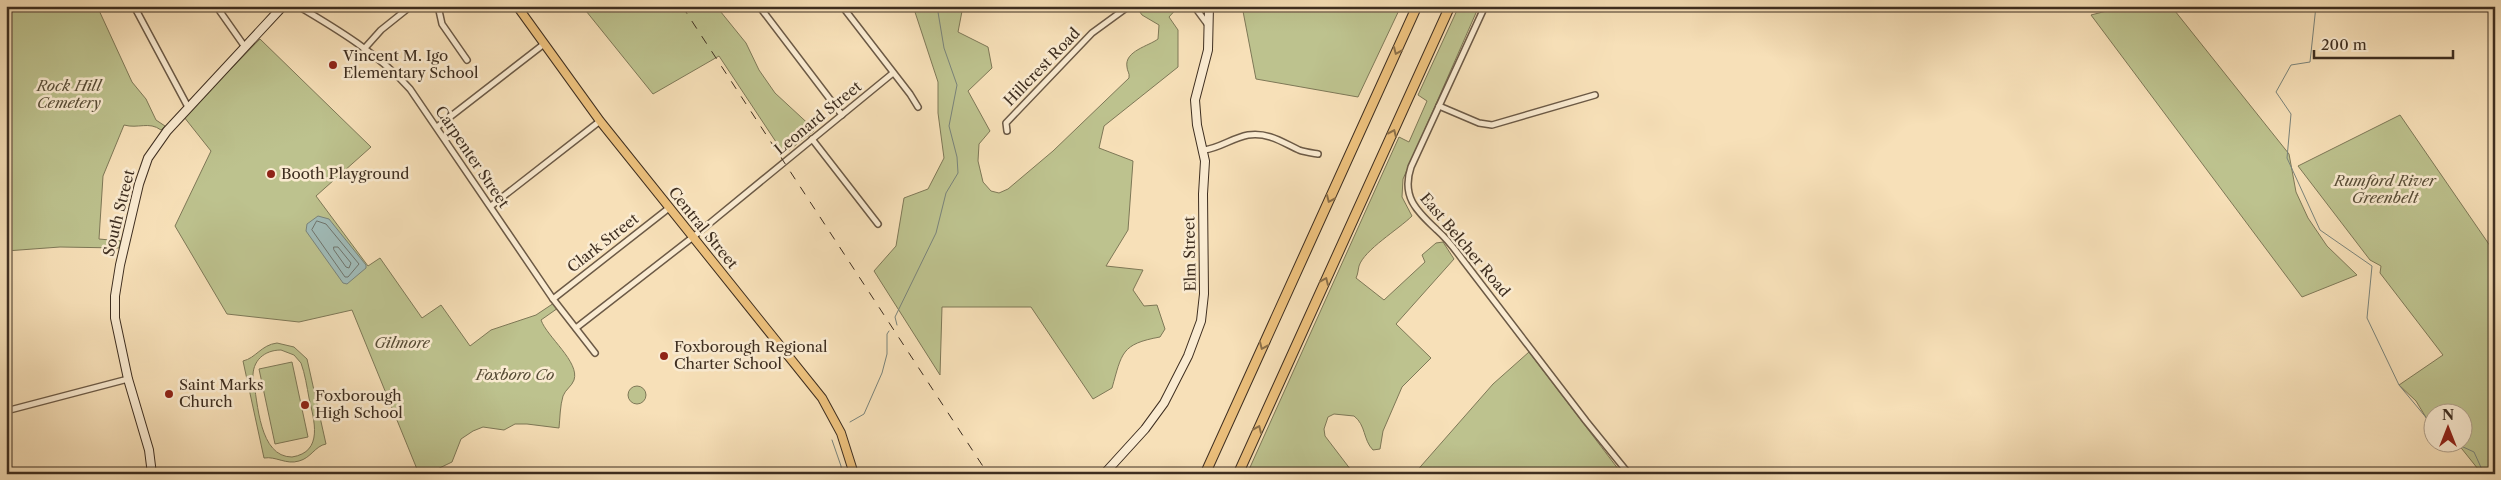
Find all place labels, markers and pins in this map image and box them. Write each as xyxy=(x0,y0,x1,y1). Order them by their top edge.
place label: Vincent M. Igo Elementary School xyxy=(342,46,479,82)
marker: Vincent M. Igo Elementary School xyxy=(327,59,339,71)
place label: Booth Playground xyxy=(281,164,409,183)
marker: Booth Playground xyxy=(265,168,277,180)
place label: Foxborough Regional Charter School xyxy=(674,337,828,373)
marker: Foxborough Regional Charter School xyxy=(658,350,670,362)
place label: Saint Marks Church xyxy=(179,375,264,411)
place label: Foxborough High School xyxy=(315,386,403,422)
marker: Saint Marks Church xyxy=(163,388,175,400)
marker: Foxborough High School xyxy=(299,399,311,411)

